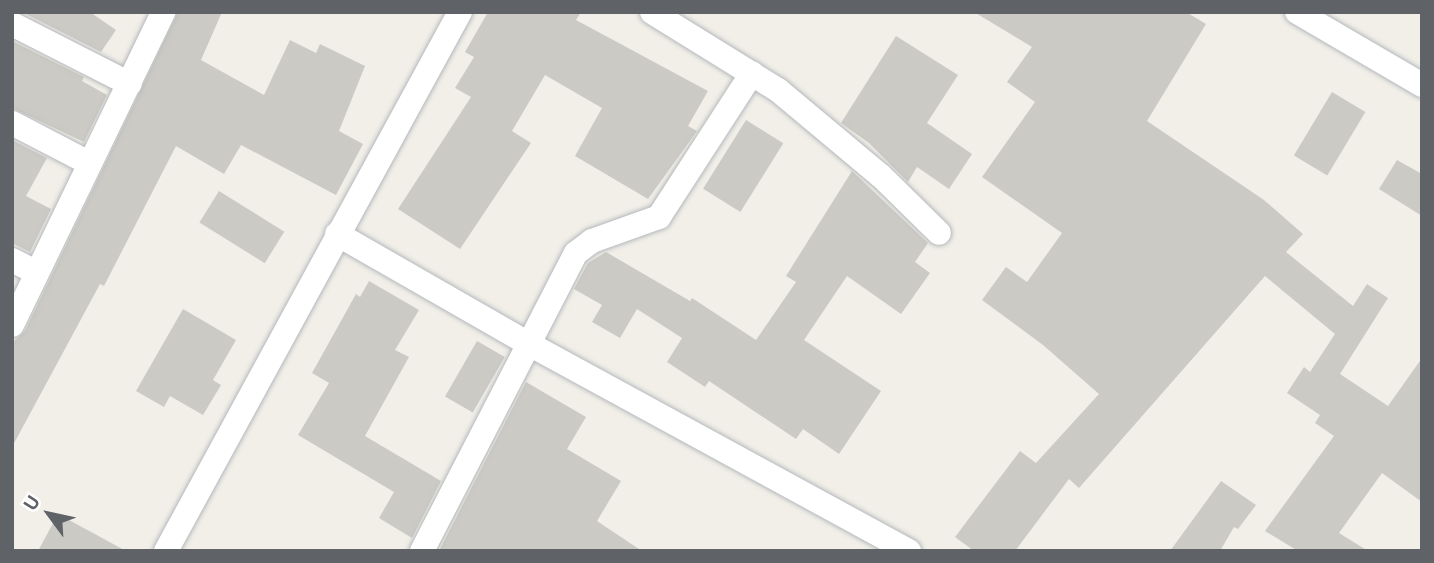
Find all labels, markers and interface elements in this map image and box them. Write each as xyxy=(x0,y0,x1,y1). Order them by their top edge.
north arrow xyxy=(14,479,84,549)
text: U xyxy=(19,491,44,514)

